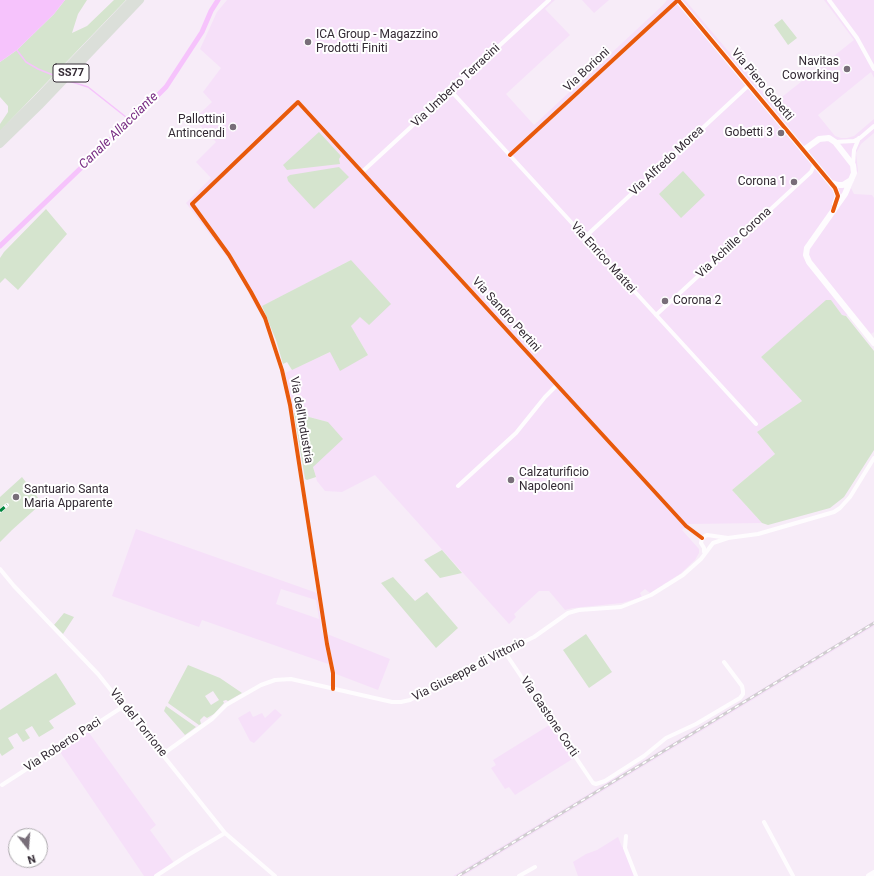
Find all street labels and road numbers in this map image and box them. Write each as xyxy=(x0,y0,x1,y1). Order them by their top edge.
street label: Via Umberto Terracini xyxy=(409,41,503,131)
street label: Via Borioni xyxy=(561,45,613,95)
street label: Via Piero Gobetti xyxy=(728,46,796,124)
road number: SS77 xyxy=(53,64,89,82)
street label: Via Alfredo Morea xyxy=(627,123,707,199)
street label: Via Achille Corona xyxy=(693,204,775,282)
street label: Via Enrico Mattei xyxy=(567,219,639,297)
street label: Via Sandro Pertini xyxy=(469,275,543,355)
street label: Via dell'Industria xyxy=(286,375,316,465)
street label: Via Giuseppe di Vittorio xyxy=(410,635,528,705)
street label: Via Gastone Corti xyxy=(517,674,581,760)
street label: Via del Torrione xyxy=(106,686,170,760)
street label: Via Roberto Paci xyxy=(22,715,104,775)

